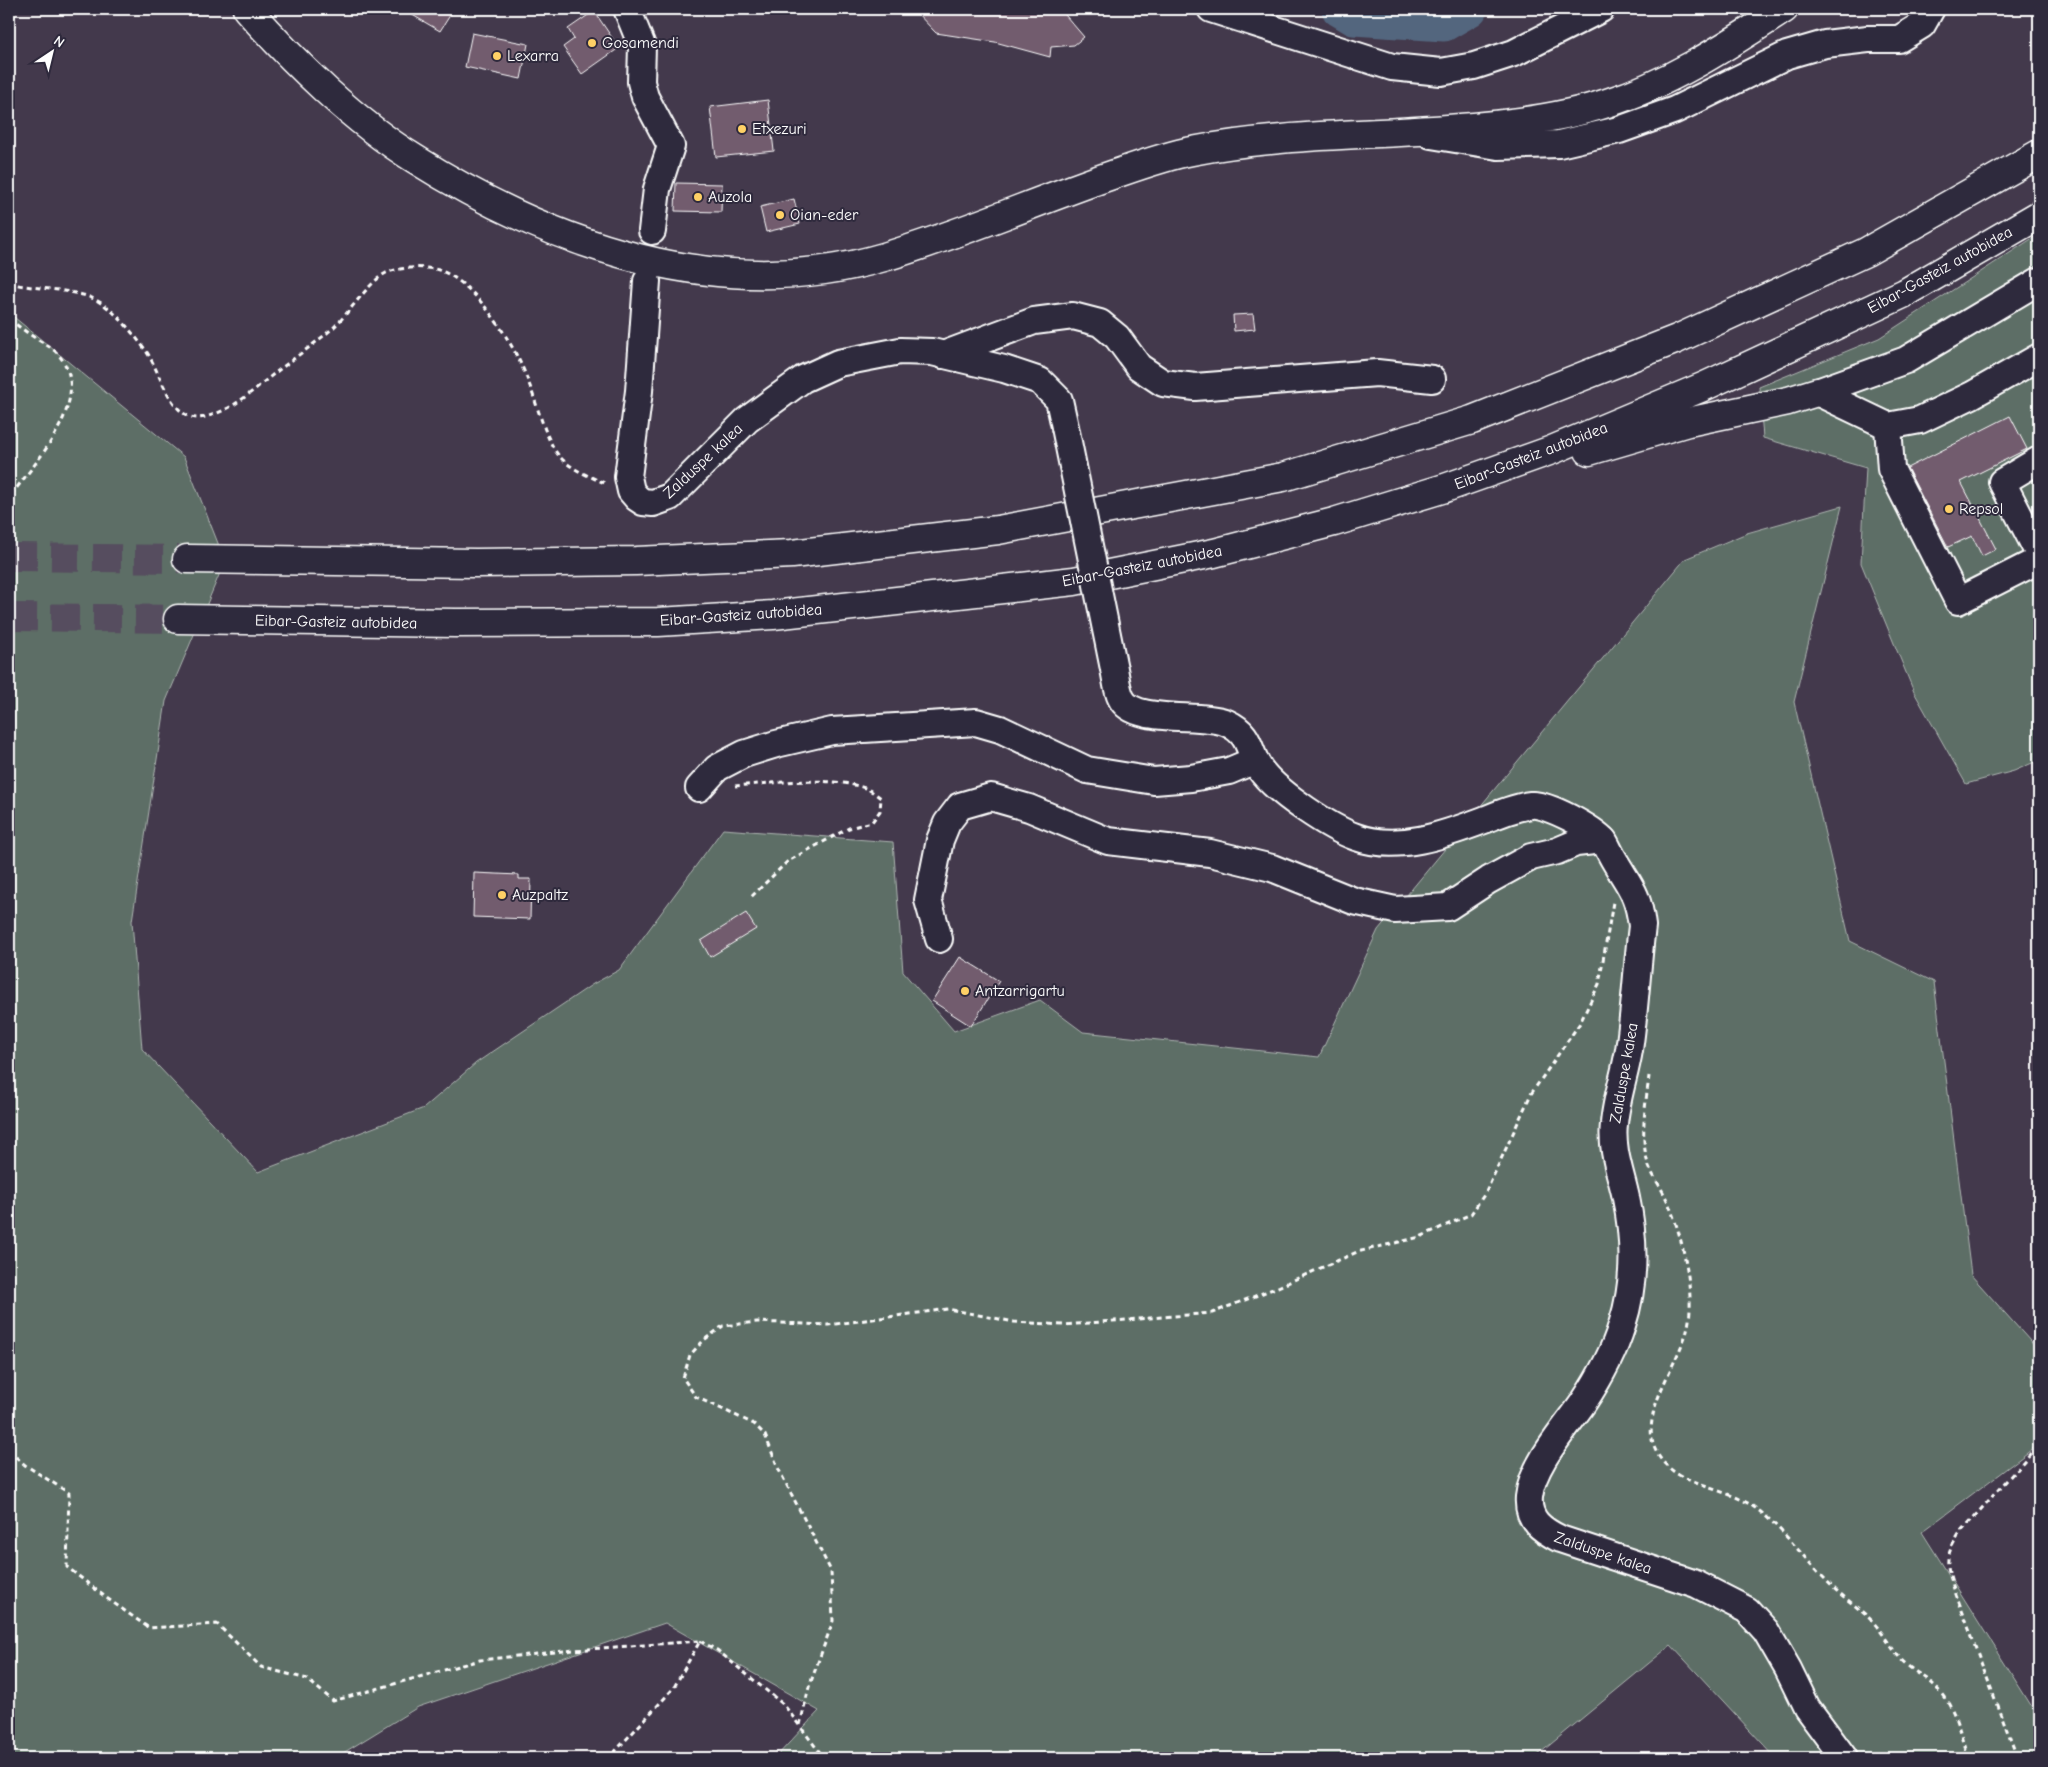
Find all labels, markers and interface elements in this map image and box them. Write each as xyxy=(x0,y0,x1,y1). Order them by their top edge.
north arrow xyxy=(28,28,78,78)
text: N xyxy=(51,32,68,51)
place label: Gosamendi xyxy=(602,34,679,52)
marker: Gosamendi xyxy=(586,37,598,49)
place label: Lexarra xyxy=(507,47,559,65)
marker: Lexarra xyxy=(491,50,503,62)
place label: Etxezuri xyxy=(752,120,807,138)
marker: Etxezuri xyxy=(736,123,748,135)
place label: Auzola xyxy=(708,188,752,206)
marker: Auzola xyxy=(692,191,704,203)
place label: Oian-eder xyxy=(790,206,859,224)
marker: Oian-eder xyxy=(774,209,786,221)
street label: Eibar-Gasteiz autobidea xyxy=(1865,223,2015,317)
street label: Eibar-Gasteiz autobidea xyxy=(1452,418,1610,494)
street label: Zalduspe kalea xyxy=(660,420,746,502)
place label: Repsol xyxy=(1959,500,2003,518)
marker: Repsol xyxy=(1943,503,1955,515)
street label: Eibar-Gasteiz autobidea xyxy=(1060,542,1224,590)
street label: Eibar-Gasteiz autobidea xyxy=(659,600,823,630)
street label: Eibar-Gasteiz autobidea xyxy=(255,612,417,632)
place label: Auzpaltz xyxy=(512,886,568,904)
marker: Auzpaltz xyxy=(496,889,508,901)
place label: Antzarrigartu xyxy=(975,982,1065,1000)
marker: Antzarrigartu xyxy=(959,985,971,997)
street label: Zalduspe kalea xyxy=(1606,1021,1642,1125)
street label: Zalduspe kalea xyxy=(1552,1528,1654,1578)

